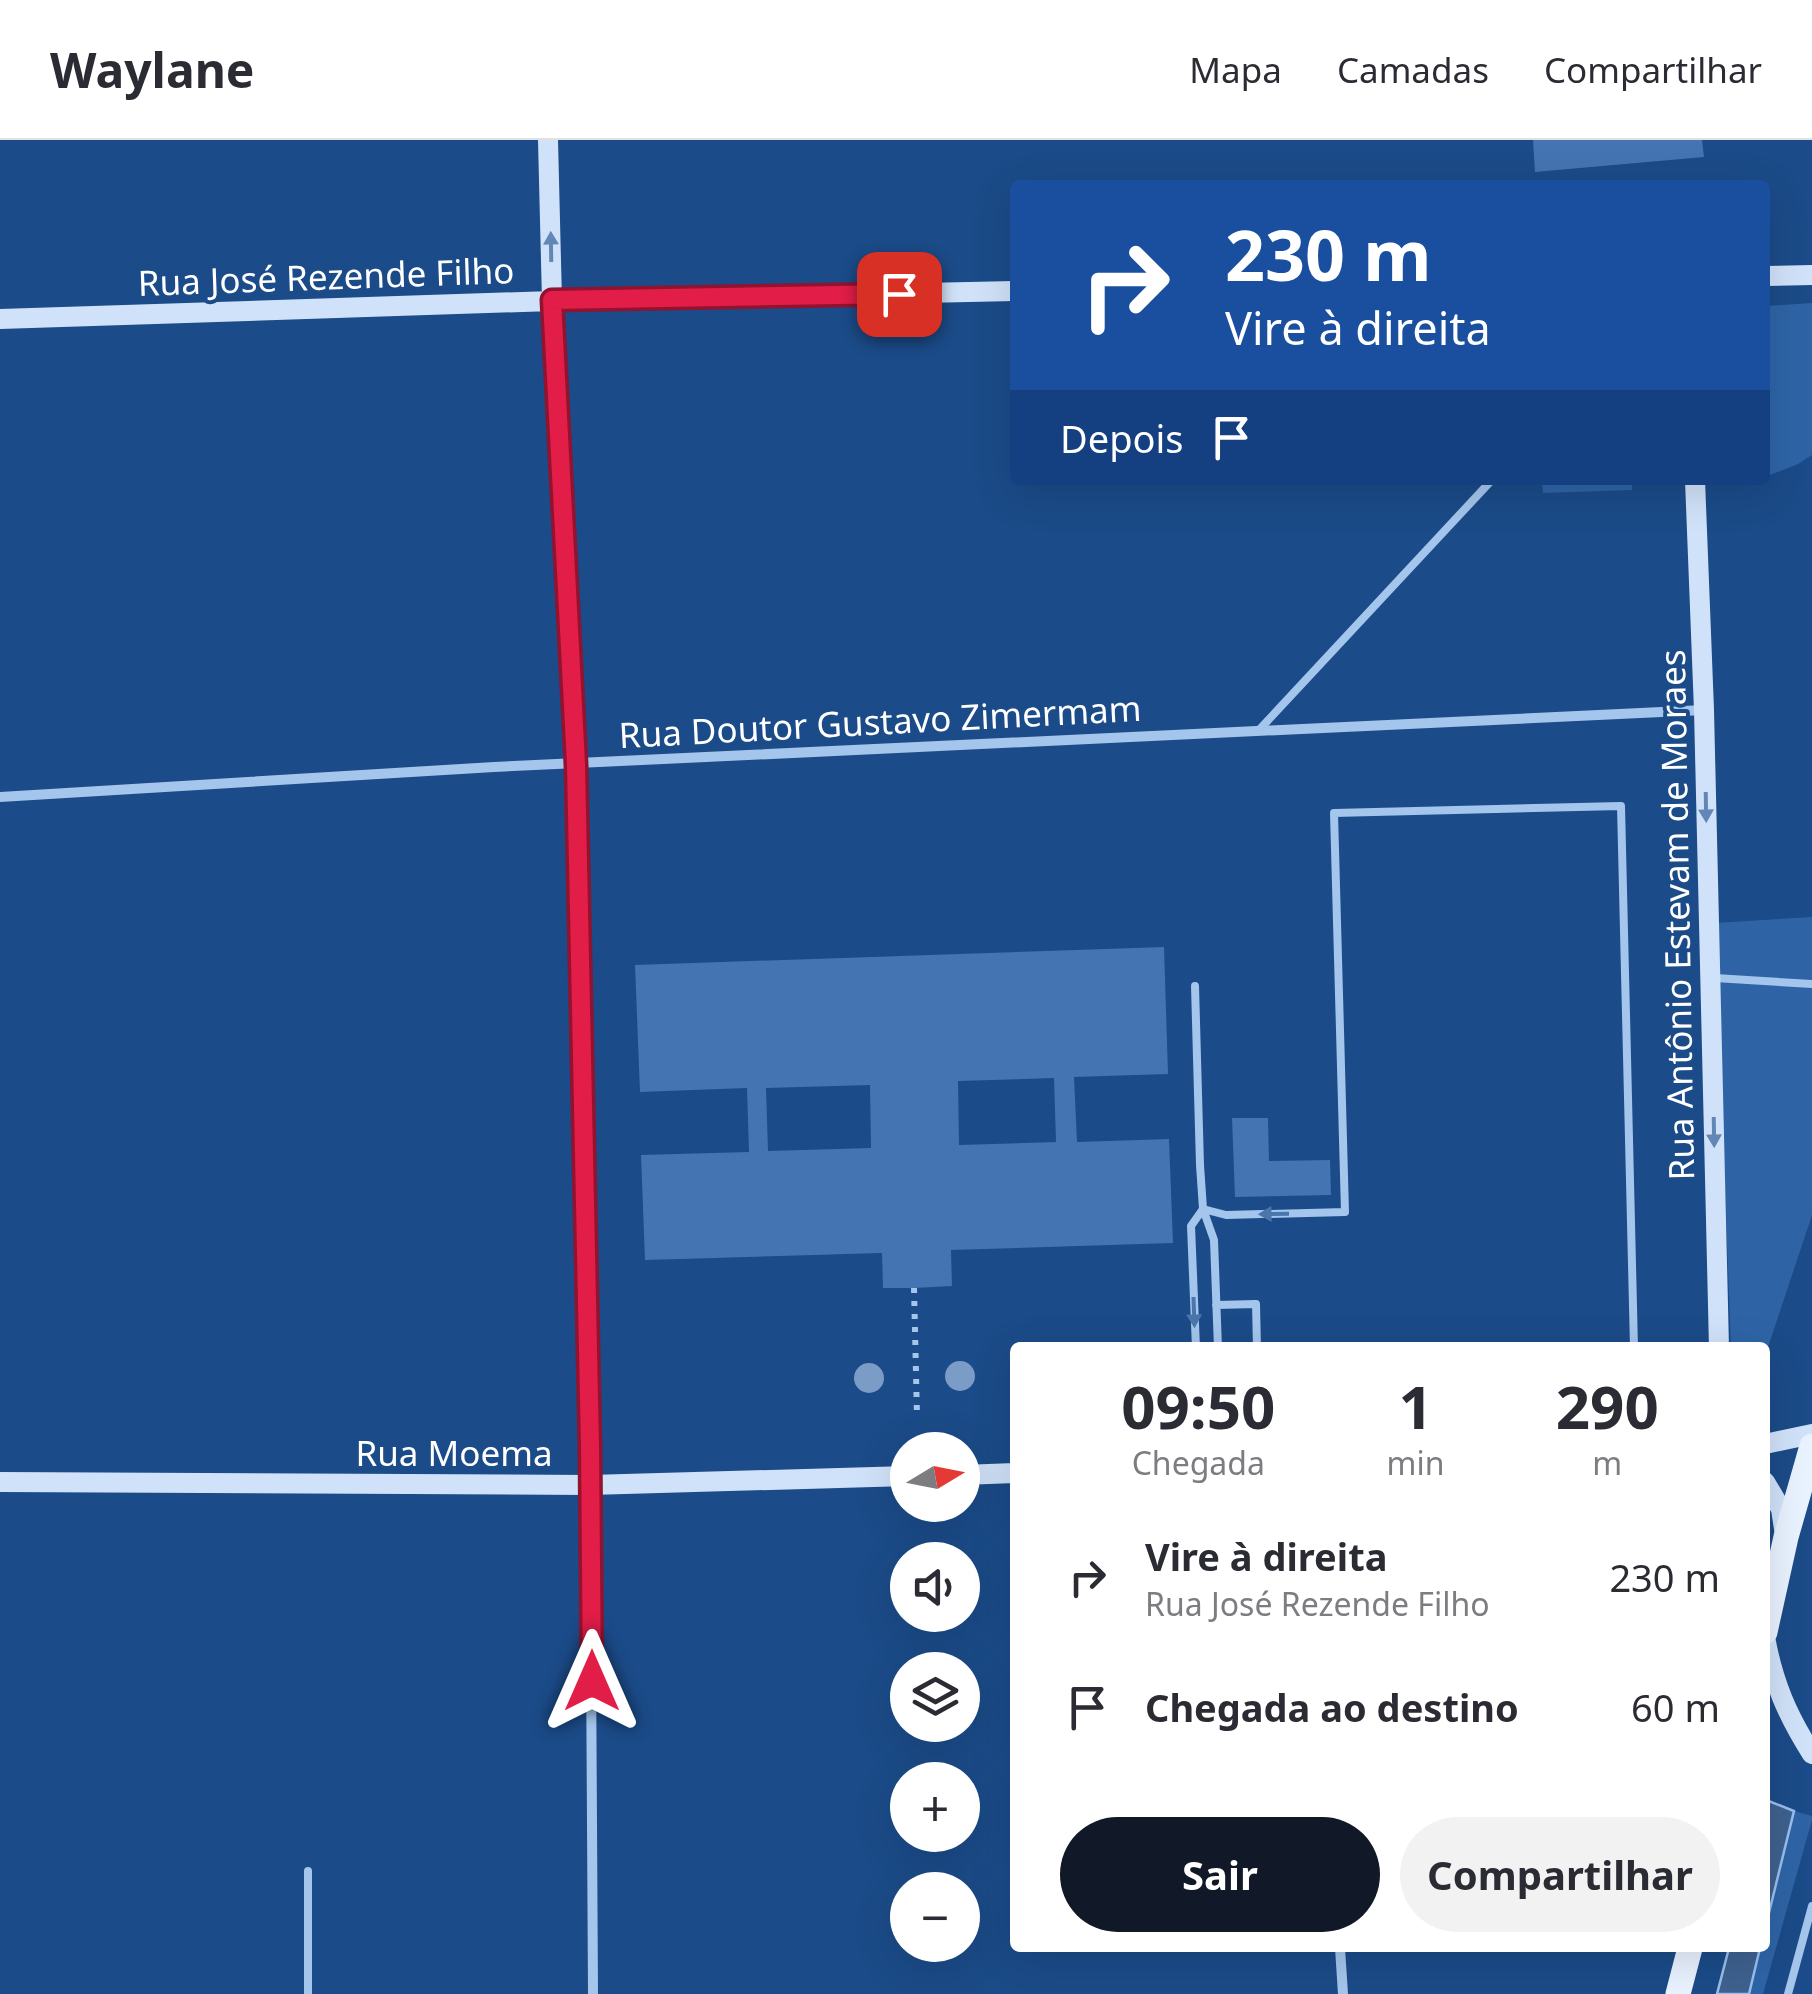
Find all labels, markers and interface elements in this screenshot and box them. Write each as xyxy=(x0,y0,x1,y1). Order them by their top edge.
text: Waylane xyxy=(50,37,255,102)
text: Mapa xyxy=(1189,46,1282,93)
text: Camadas xyxy=(1337,46,1489,93)
text: Compartilhar xyxy=(1544,46,1762,93)
text: 230 m xyxy=(1225,206,1432,302)
icon: right xyxy=(1060,220,1190,350)
one-way arrow xyxy=(543,230,559,262)
street label: Rua José Rezende Filho xyxy=(137,246,515,306)
pin xyxy=(857,252,942,337)
icon: arrive xyxy=(872,267,927,322)
text: Vire à direita xyxy=(1225,297,1491,358)
icon: arrive xyxy=(1204,410,1259,465)
text: Depois xyxy=(1060,412,1184,464)
street label: Rua Antônio Estevam de Moraes xyxy=(1648,649,1704,1181)
street label: Rua Doutor Gustavo Zimermam xyxy=(618,684,1142,758)
one-way arrow xyxy=(1698,791,1714,823)
one-way arrow xyxy=(1706,1116,1722,1148)
one-way arrow xyxy=(1257,1206,1289,1222)
one-way arrow xyxy=(1187,1296,1203,1328)
text: 09:50 xyxy=(1121,1365,1275,1447)
text: 1 xyxy=(1398,1365,1433,1447)
text: 290 xyxy=(1556,1365,1659,1447)
street label: Rua Moema xyxy=(355,1429,553,1476)
north arrow xyxy=(890,1432,980,1522)
map controls xyxy=(890,1432,980,1962)
text: Chegada xyxy=(1132,1441,1265,1484)
text: min xyxy=(1387,1441,1445,1484)
text: m xyxy=(1592,1441,1622,1484)
text: Vire à direita xyxy=(1145,1530,1387,1582)
button: sound xyxy=(890,1542,980,1632)
icon: right xyxy=(1060,1550,1115,1605)
text: 230 m xyxy=(1609,1551,1720,1603)
text: Rua José Rezende Filho xyxy=(1145,1582,1490,1625)
position arrow xyxy=(540,1629,644,1733)
button: layers xyxy=(890,1652,980,1742)
icon: arrive xyxy=(1060,1680,1115,1735)
text: Chegada ao destino xyxy=(1145,1681,1519,1733)
text: 60 m xyxy=(1631,1681,1720,1733)
button: + xyxy=(890,1762,980,1852)
button: Sair xyxy=(1060,1817,1380,1932)
button: Compartilhar xyxy=(1400,1817,1720,1932)
button: − xyxy=(890,1872,980,1962)

